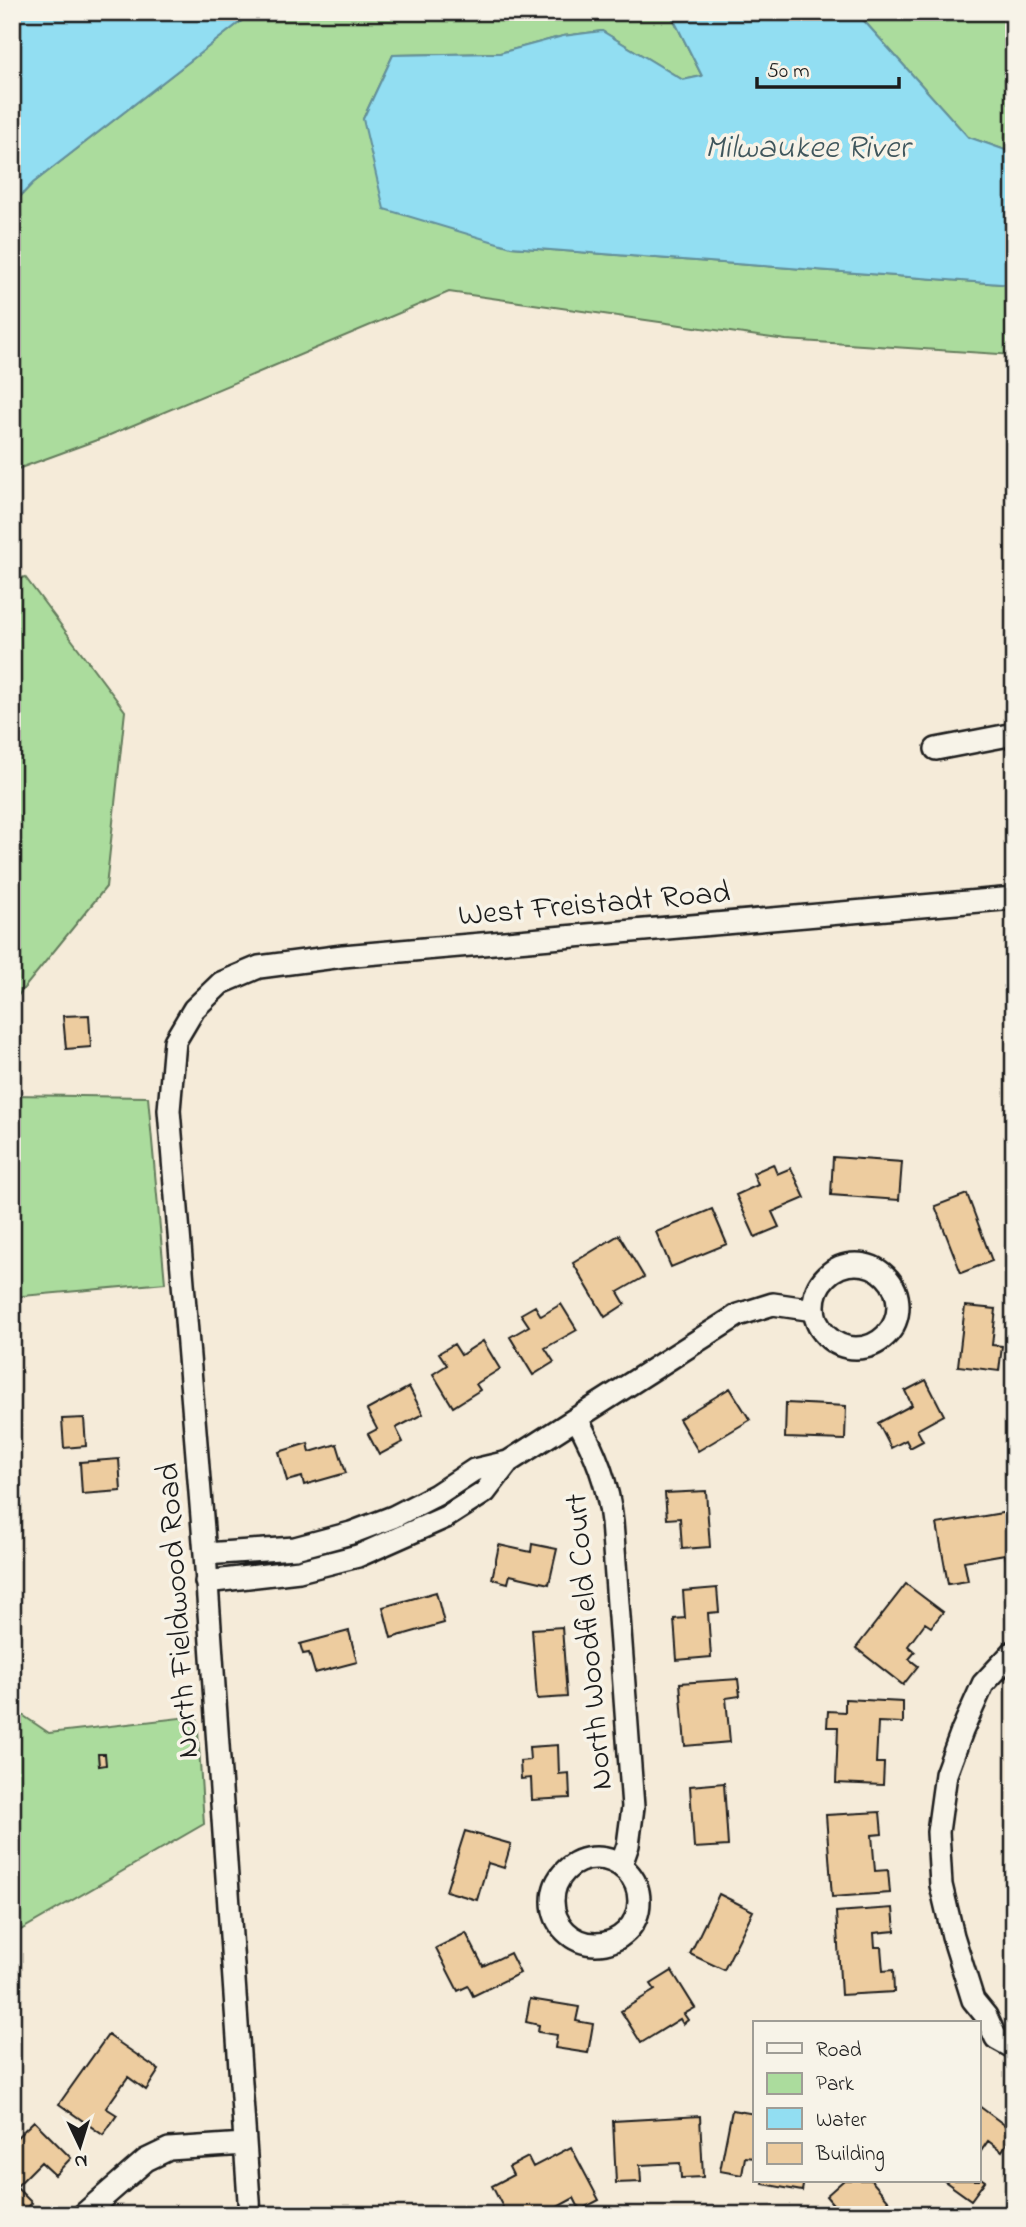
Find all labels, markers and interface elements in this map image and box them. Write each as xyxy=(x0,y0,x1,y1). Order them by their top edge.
scale bar xyxy=(757,46,898,90)
text: 50 m xyxy=(767,57,810,87)
water label: Milwaukee River xyxy=(705,125,913,173)
street label: West Freistadt Road xyxy=(456,870,732,941)
street label: North Fieldwood Road xyxy=(146,1462,213,1760)
street label: North Woodfield Court xyxy=(554,1491,627,1792)
legend xyxy=(753,2021,981,2182)
text: Road xyxy=(816,2036,862,2066)
text: Park xyxy=(816,2070,855,2100)
text: Water xyxy=(816,2106,867,2136)
north arrow xyxy=(46,2112,116,2182)
text: Building xyxy=(815,2140,885,2172)
text: N xyxy=(73,2147,88,2174)

